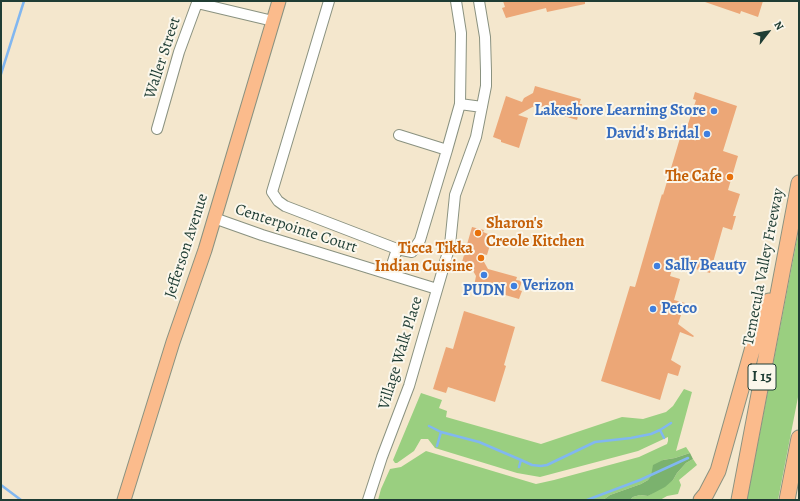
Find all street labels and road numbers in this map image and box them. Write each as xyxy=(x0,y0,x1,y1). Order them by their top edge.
street label: Waller Street xyxy=(141,15,185,101)
street label: Temecula Valley Freeway xyxy=(739,187,789,347)
street label: Jefferson Avenue xyxy=(161,191,213,301)
street label: Centerpointe Court xyxy=(233,200,359,258)
street label: Village Walk Place xyxy=(375,294,427,412)
road number: I 15 xyxy=(748,364,776,390)

